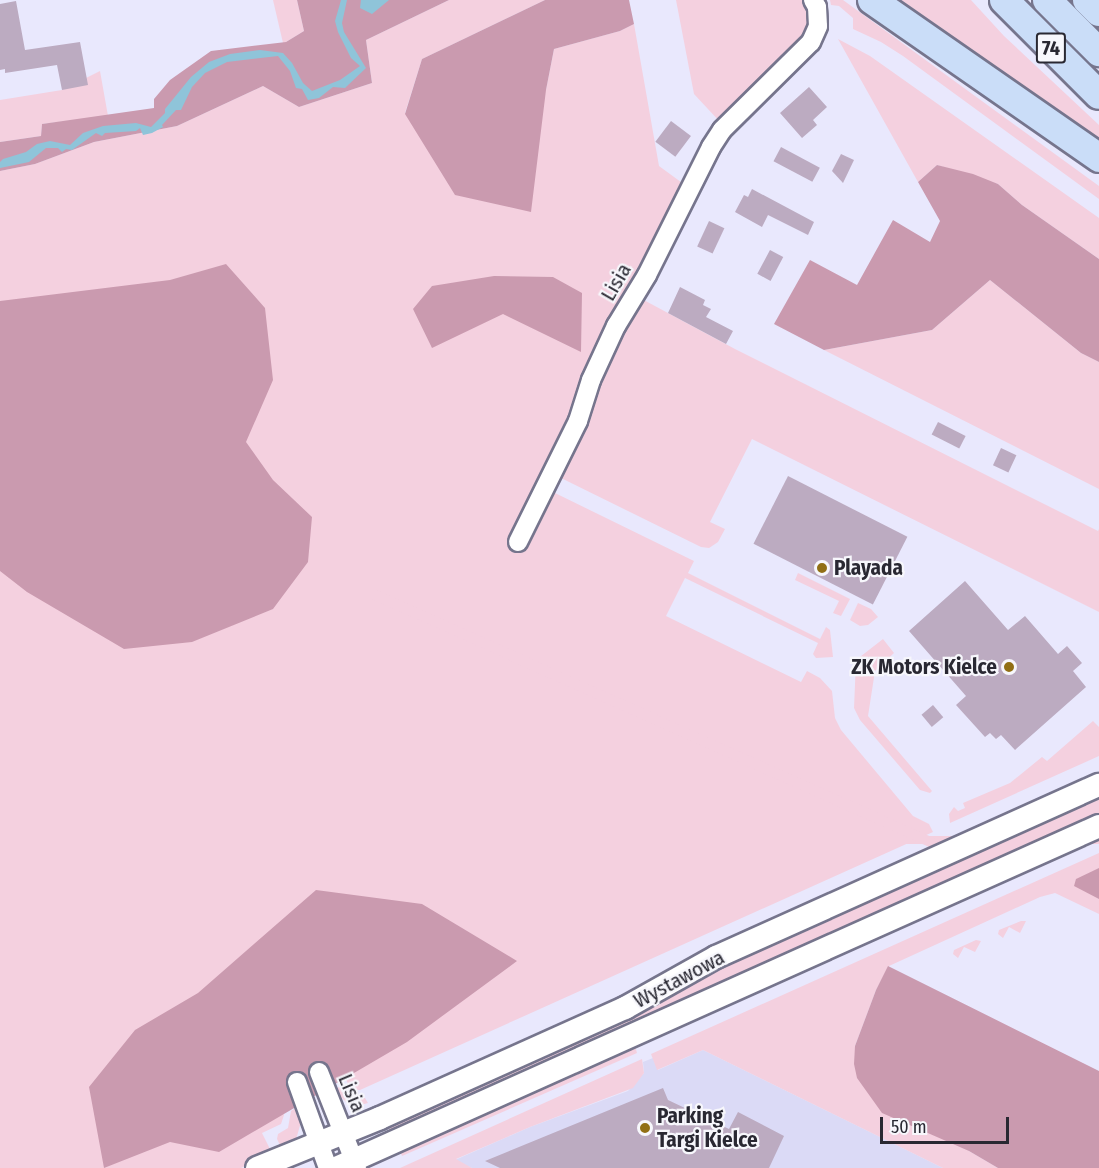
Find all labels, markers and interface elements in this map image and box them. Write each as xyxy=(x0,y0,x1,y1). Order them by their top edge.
road number: 74 xyxy=(1034,31,1068,65)
street label: Lisia xyxy=(595,259,637,305)
place label: Playada xyxy=(834,555,903,581)
marker: Playada xyxy=(815,561,829,575)
place label: ZK Motors Kielce xyxy=(851,654,997,680)
marker: ZK Motors Kielce xyxy=(1002,660,1016,674)
street label: Wystawowa xyxy=(629,945,729,1013)
street label: Lisia xyxy=(333,1070,371,1116)
place label: Parking Targi Kielce xyxy=(657,1103,758,1153)
scale bar xyxy=(883,1105,1012,1143)
text: 50 m xyxy=(891,1116,927,1138)
marker: Parking Targi Kielce xyxy=(638,1121,652,1135)

